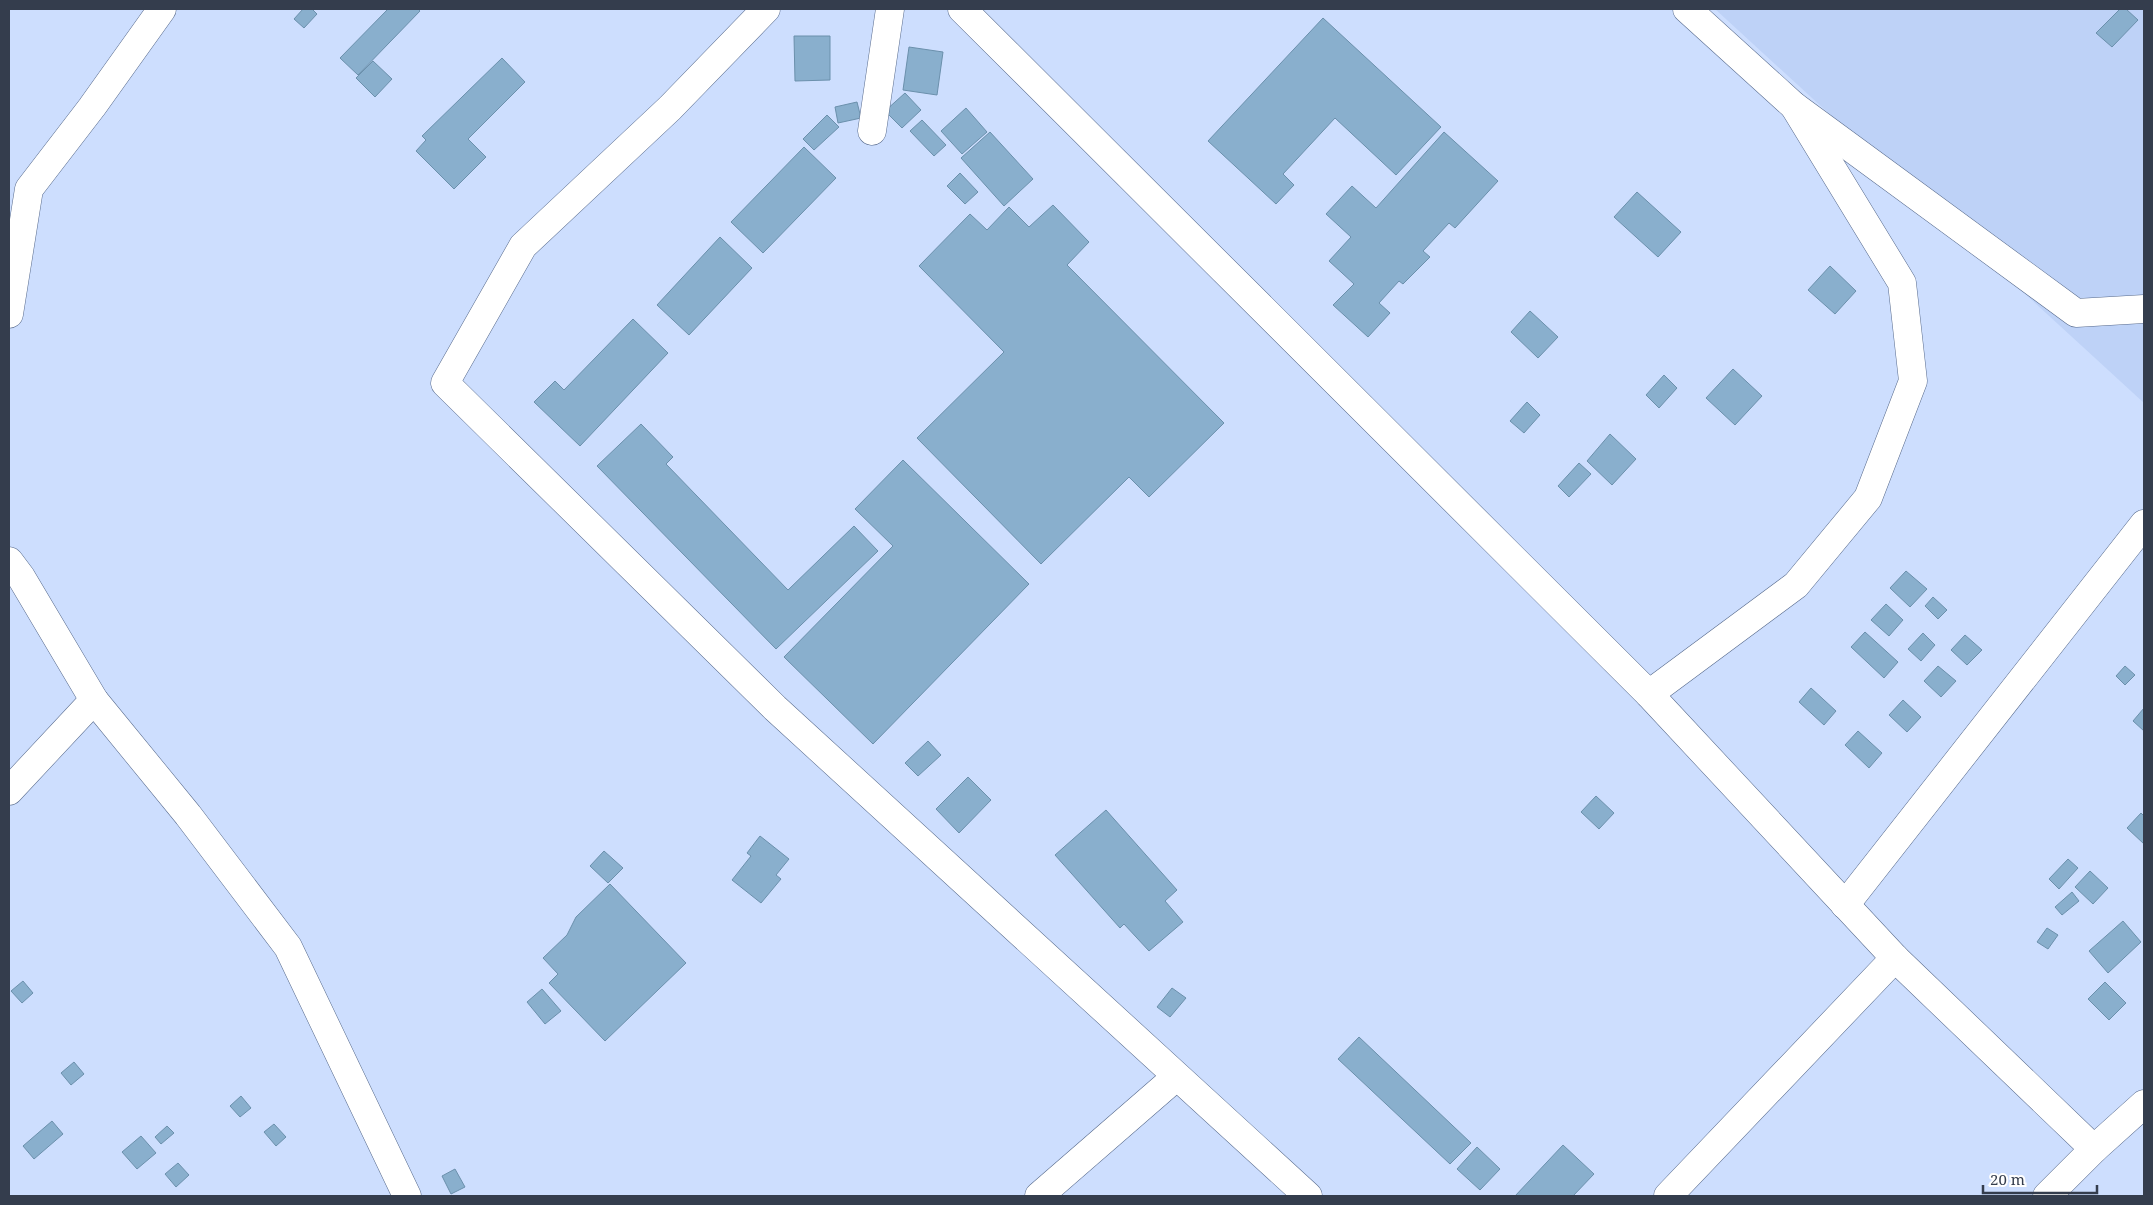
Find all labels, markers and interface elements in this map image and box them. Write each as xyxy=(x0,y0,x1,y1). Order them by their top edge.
scale bar xyxy=(1983,1162,2097,1194)
text: 20 m xyxy=(1990,1169,2025,1189)

